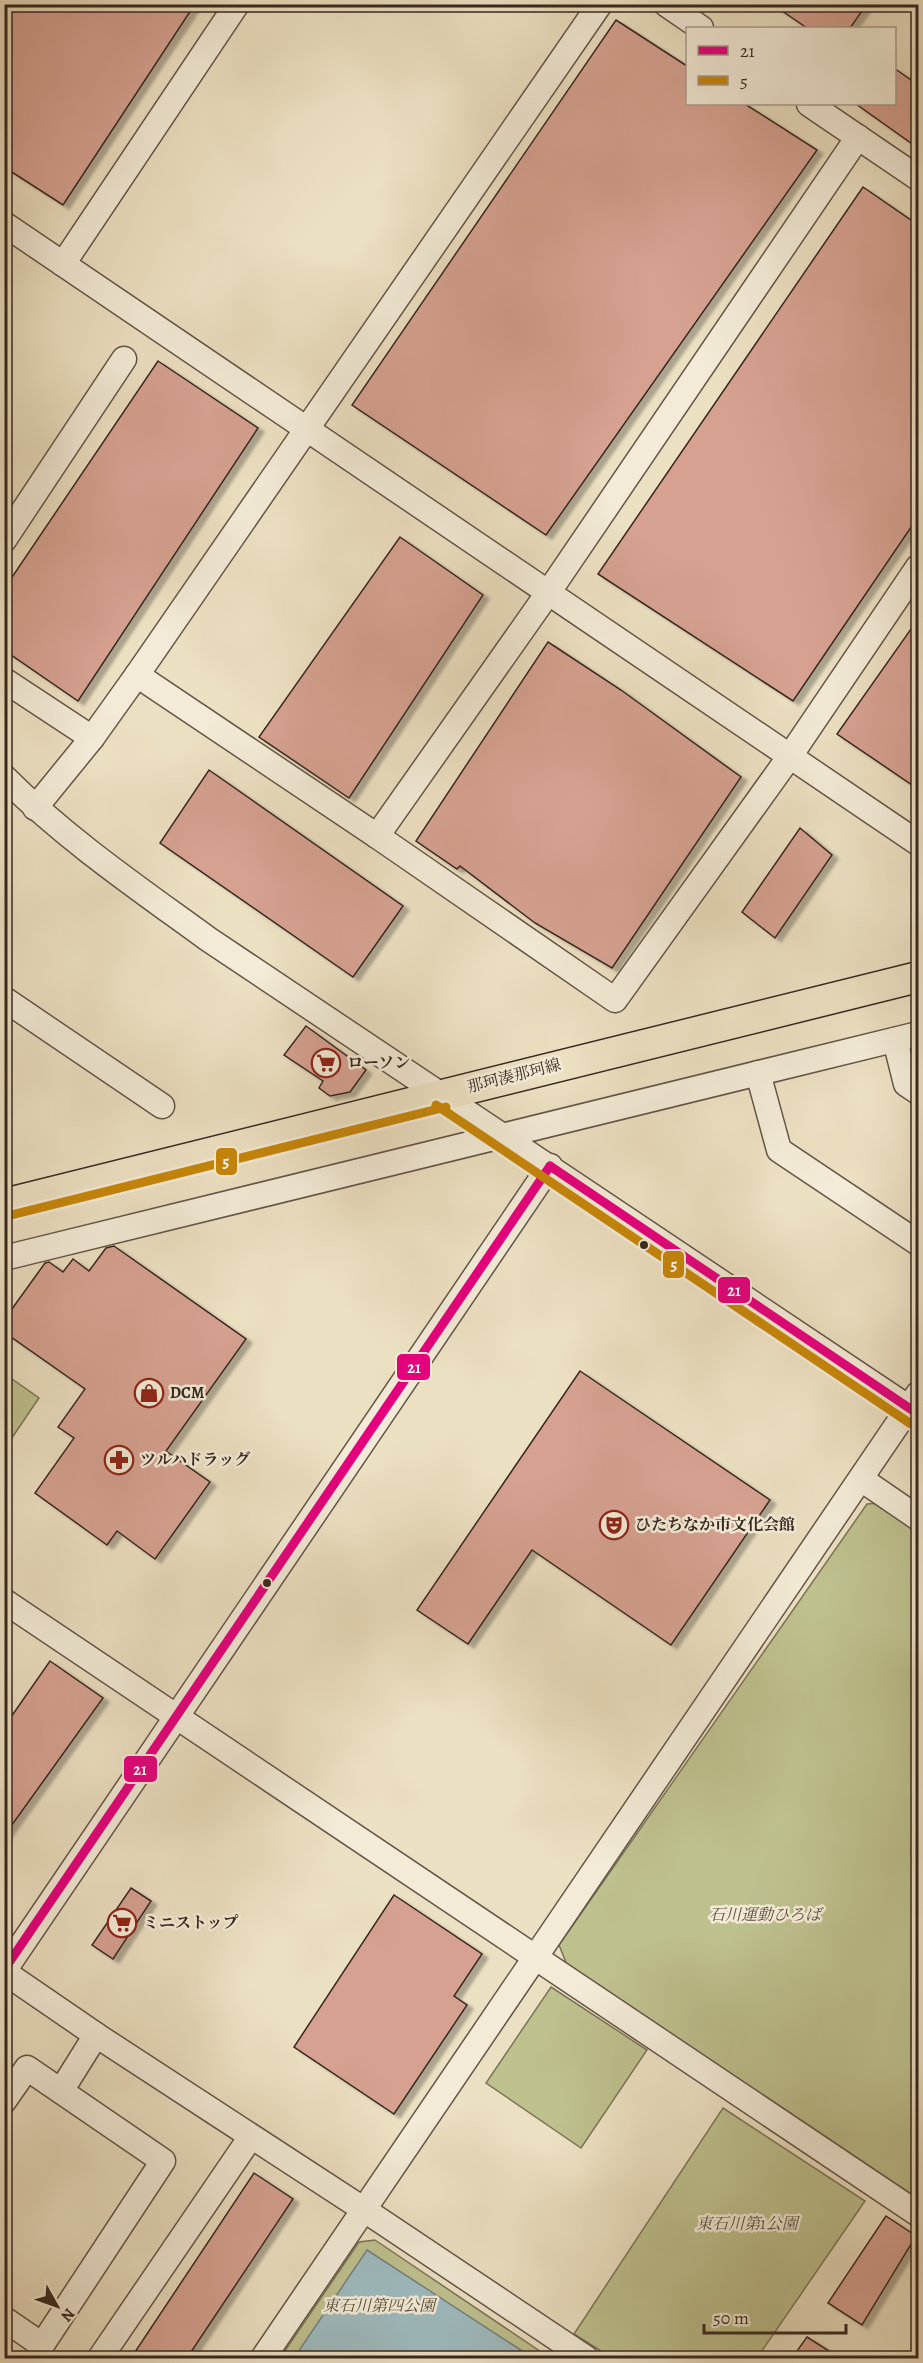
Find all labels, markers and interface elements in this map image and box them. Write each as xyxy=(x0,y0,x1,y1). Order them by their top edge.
legend xyxy=(686,27,896,105)
text: 21 xyxy=(740,39,755,63)
text: 5 xyxy=(740,69,748,93)
supermarket icon: ローソン xyxy=(310,1047,342,1079)
place label: ローソン xyxy=(347,1052,410,1074)
street label: 那珂湊那珂線 xyxy=(465,1054,563,1098)
line badge: 5 xyxy=(215,1147,238,1176)
text: 5 xyxy=(223,1151,230,1173)
unlabelled marker xyxy=(638,1239,650,1251)
line badge: 5 xyxy=(662,1250,685,1279)
text: 5 xyxy=(671,1254,678,1276)
line badge: 21 xyxy=(717,1276,751,1304)
text: 21 xyxy=(727,1280,741,1302)
line badge: 21 xyxy=(396,1353,431,1381)
text: 21 xyxy=(407,1357,421,1379)
shop icon: DCM xyxy=(133,1377,165,1409)
place label: DCM xyxy=(170,1382,205,1404)
pharmacy icon: ツルハドラッグ xyxy=(103,1444,135,1476)
place label: ツルハドラッグ xyxy=(140,1449,250,1471)
theatre icon: ひたちなか市文化会館 xyxy=(598,1509,630,1541)
place label: ひたちなか市文化会館 xyxy=(635,1514,795,1536)
unlabelled marker xyxy=(261,1577,273,1589)
line badge: 21 xyxy=(123,1755,158,1783)
text: 21 xyxy=(133,1759,147,1781)
park label: 石川運動ひろば xyxy=(709,1904,824,1926)
supermarket icon: ミニストップ xyxy=(106,1907,138,1939)
place label: ミニストップ xyxy=(143,1912,239,1934)
park label: 東石川第1公園 xyxy=(696,2213,801,2235)
north arrow xyxy=(27,2276,87,2336)
park label: 東石川第四公園 xyxy=(323,2295,438,2317)
scale bar xyxy=(704,2297,846,2335)
text: N xyxy=(55,2303,80,2327)
text: 50 m xyxy=(713,2306,749,2330)

